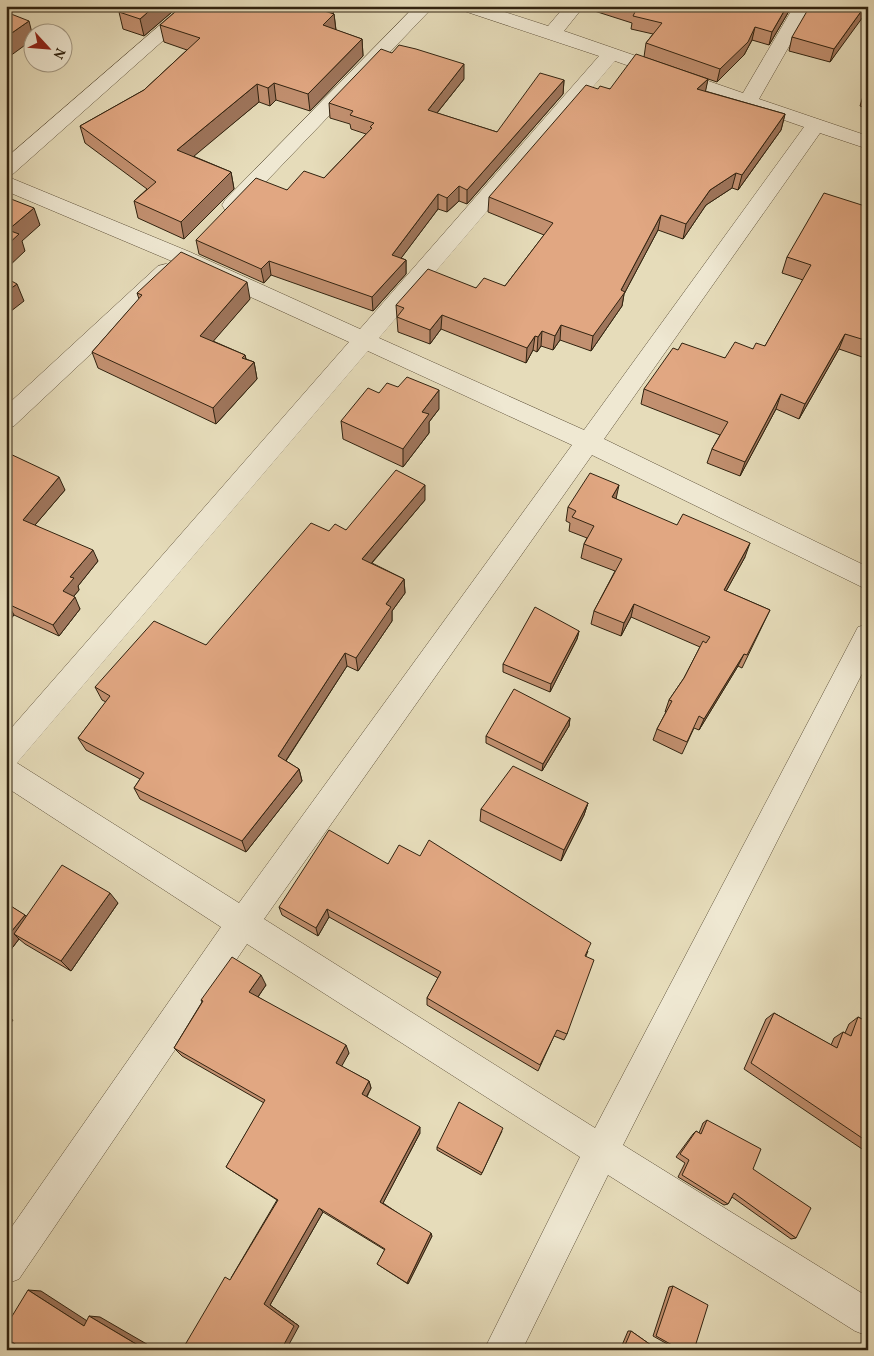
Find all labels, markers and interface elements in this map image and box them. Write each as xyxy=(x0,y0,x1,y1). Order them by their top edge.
north arrow xyxy=(22,22,72,72)
text: N xyxy=(48,44,69,62)

